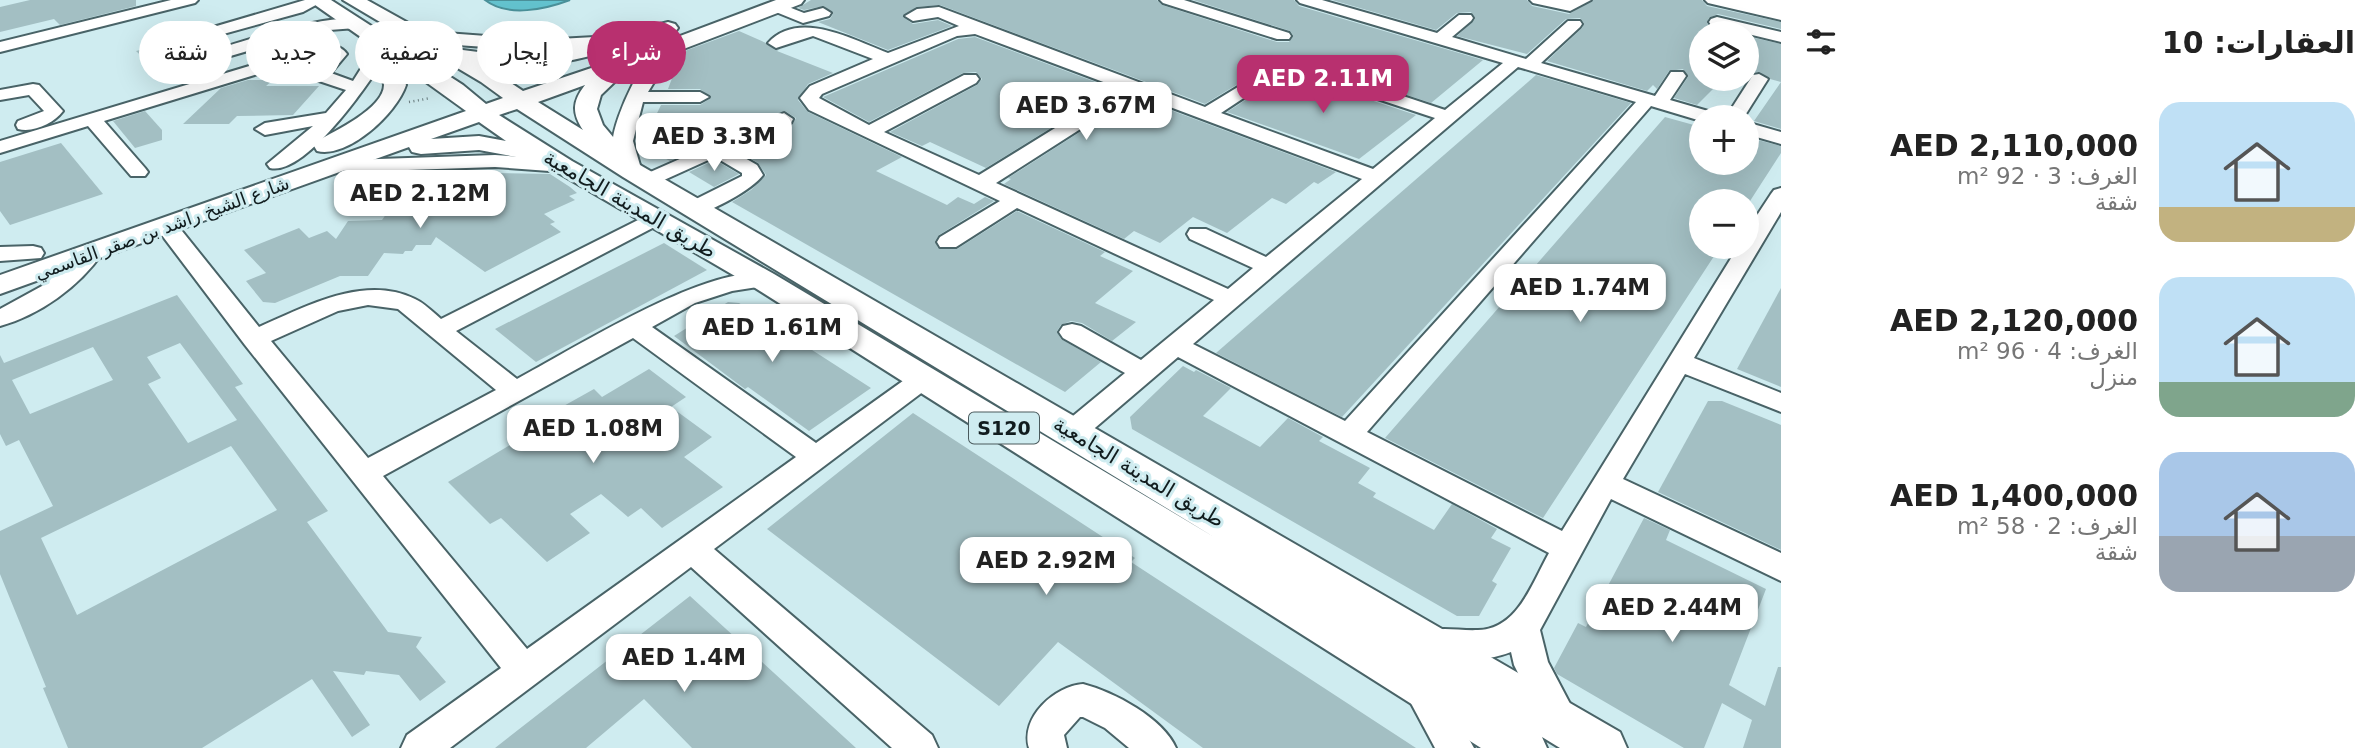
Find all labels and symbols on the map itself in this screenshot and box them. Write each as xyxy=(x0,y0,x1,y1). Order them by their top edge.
pin: AED 2.11M xyxy=(1243,55,1403,115)
pin: AED 3.67M xyxy=(1006,82,1166,142)
pin: AED 3.3M xyxy=(642,114,786,173)
street label: طريق المدينة الجامعية xyxy=(540,145,720,263)
pin: AED 2.12M xyxy=(340,170,500,230)
street label: شارع الشيخ راشد بن صقر القاسمي xyxy=(32,172,292,285)
pin: AED 1.74M xyxy=(1500,264,1660,324)
pin: AED 1.61M xyxy=(692,304,852,364)
pin: AED 1.08M xyxy=(513,406,673,465)
street label: طريق المدينة الجامعية xyxy=(1049,411,1229,533)
road number: S120 xyxy=(969,412,1039,444)
pin: AED 2.92M xyxy=(966,538,1126,597)
pin: AED 2.44M xyxy=(1592,584,1752,644)
pin: AED 1.4M xyxy=(612,634,756,694)

